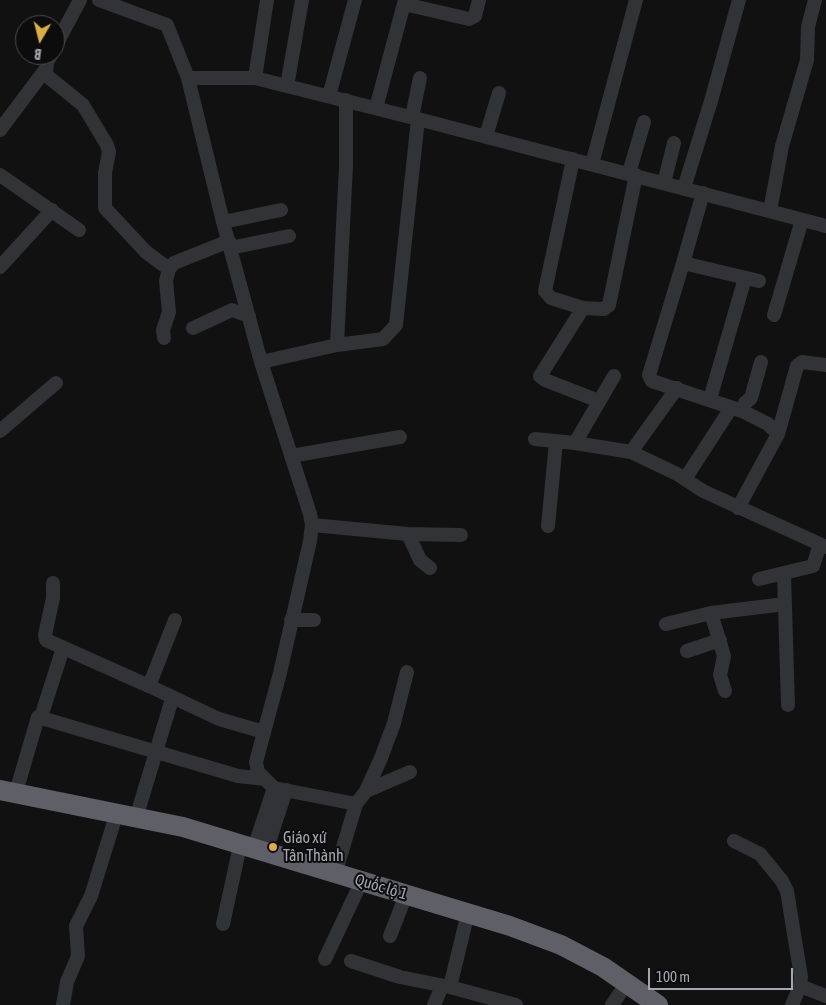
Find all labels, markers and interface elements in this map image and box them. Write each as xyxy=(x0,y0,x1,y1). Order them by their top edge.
north arrow xyxy=(15,15,65,65)
text: B xyxy=(34,45,42,62)
place label: Giáo xứ Tân Thành xyxy=(283,828,344,866)
marker: Giáo xứ Tân Thành xyxy=(267,841,279,853)
street label: Quốc lộ 1 xyxy=(352,870,410,904)
scale bar xyxy=(651,958,796,990)
text: 100 m xyxy=(656,968,690,985)

